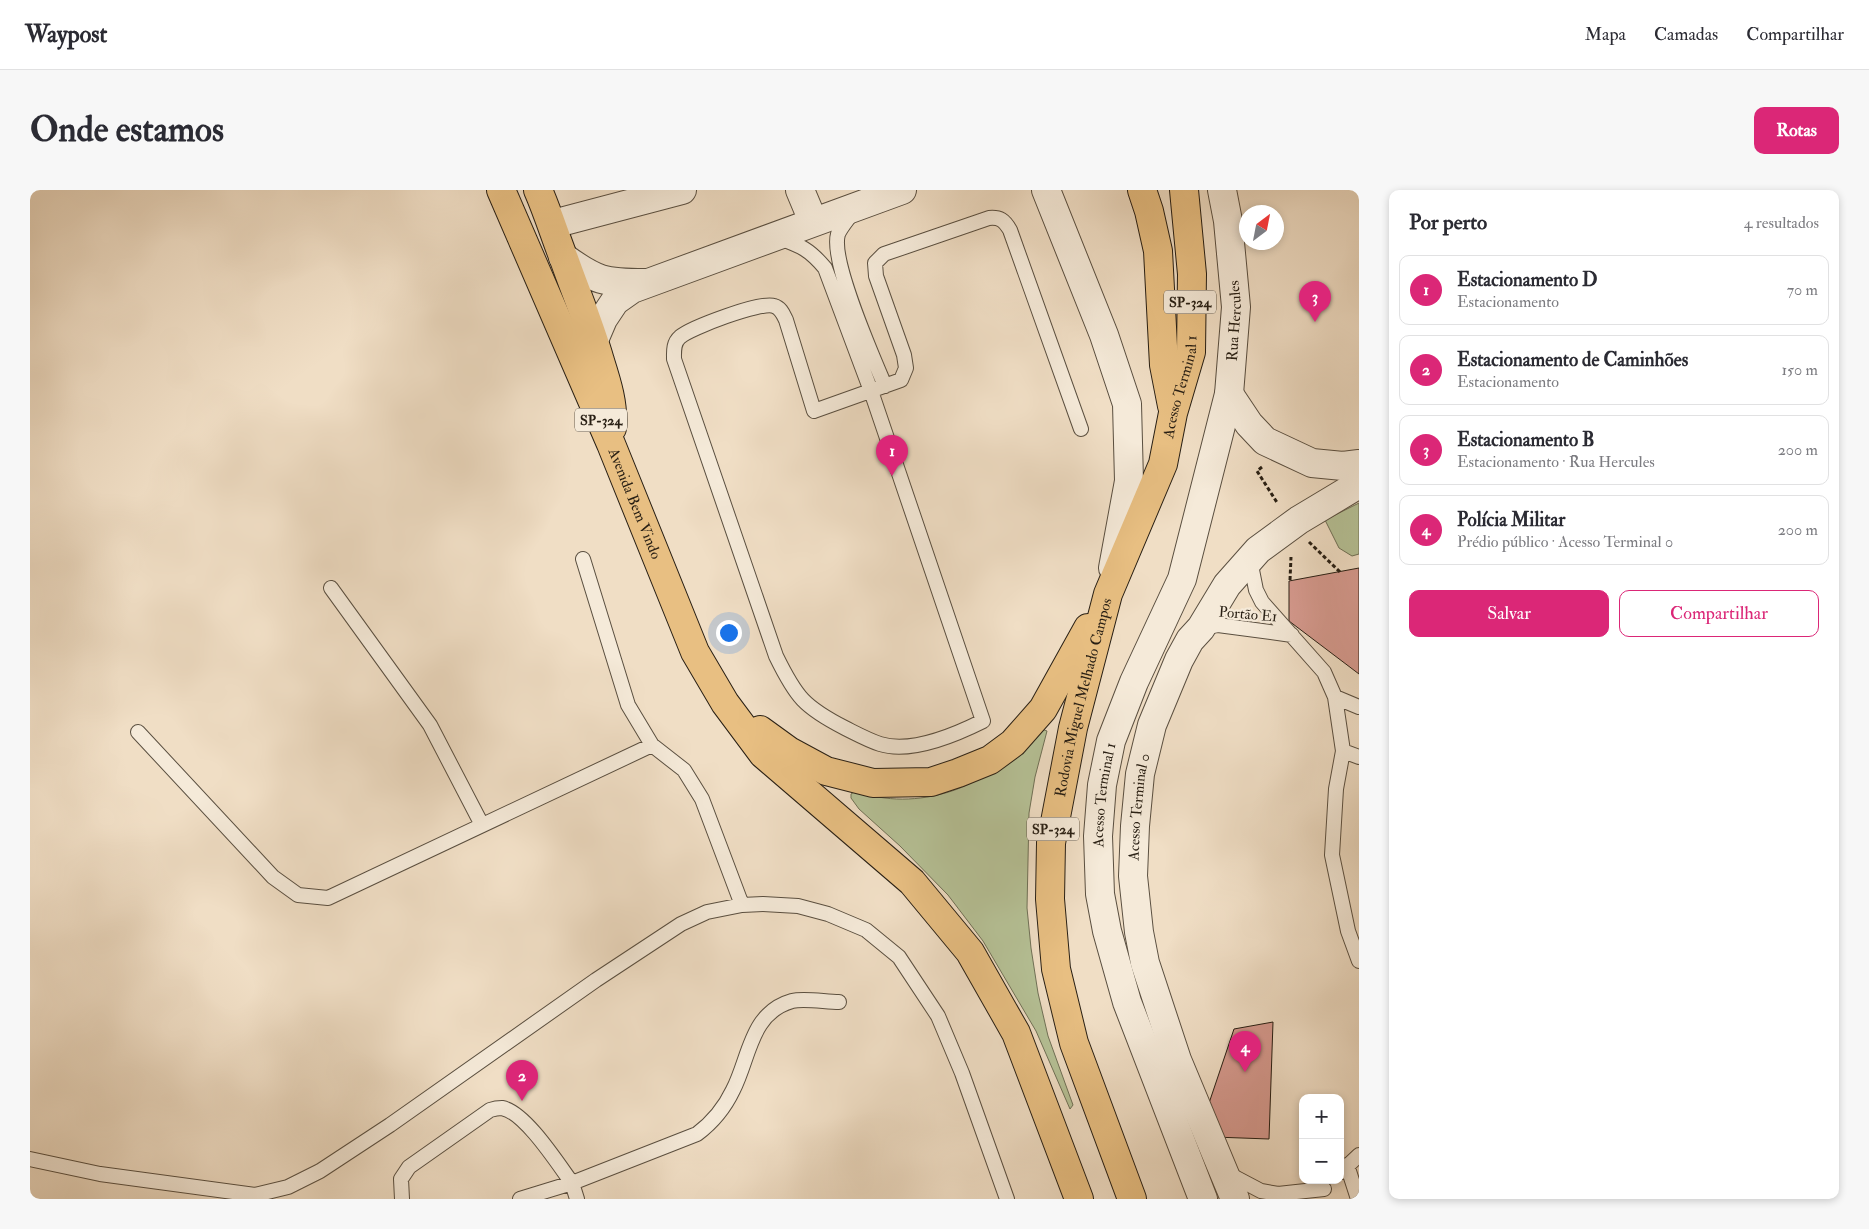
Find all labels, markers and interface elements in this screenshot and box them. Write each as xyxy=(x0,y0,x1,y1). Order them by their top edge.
text: Waypost xyxy=(25,19,107,50)
text: Mapa xyxy=(1585,23,1626,46)
text: Camadas xyxy=(1654,23,1718,46)
text: Compartilhar xyxy=(1746,23,1844,46)
button: Rotas xyxy=(1754,107,1839,154)
text: Onde estamos xyxy=(30,108,224,152)
north arrow xyxy=(1239,205,1284,250)
text: Por perto xyxy=(1409,209,1487,236)
text: 4 resultados xyxy=(1744,213,1819,233)
text: Estacionamento D xyxy=(1457,268,1598,292)
street label: Rua Hercules xyxy=(1223,280,1246,362)
text: 1 xyxy=(1423,280,1429,300)
text: 70 m xyxy=(1787,280,1818,300)
pin: 3 xyxy=(1299,281,1331,322)
road number: SP-324 xyxy=(1164,290,1216,314)
text: Estacionamento xyxy=(1457,292,1559,312)
street label: Acesso Terminal 1 xyxy=(1159,335,1201,441)
text: Estacionamento de Caminhões xyxy=(1457,348,1688,372)
text: 2 xyxy=(1422,360,1430,380)
text: 150 m xyxy=(1781,360,1818,380)
text: Estacionamento xyxy=(1457,372,1559,392)
road number: SP-324 xyxy=(575,408,627,432)
text: Estacionamento B xyxy=(1457,428,1595,452)
pin: 1 xyxy=(876,435,908,476)
text: 3 xyxy=(1423,440,1429,460)
text: 200 m xyxy=(1778,440,1818,460)
street label: Avenida Bem Vindo xyxy=(603,445,665,562)
text: Estacionamento · Rua Hercules xyxy=(1457,452,1655,472)
text: Polícia Militar xyxy=(1457,508,1565,532)
text: 4 xyxy=(1422,520,1430,540)
text: 200 m xyxy=(1778,520,1818,540)
text: Prédio público · Acesso Terminal 0 xyxy=(1457,532,1673,552)
button: Salvar xyxy=(1409,590,1609,637)
button: Compartilhar xyxy=(1619,590,1819,637)
street label: Rodovia Miguel Melhado Campos xyxy=(1051,596,1117,799)
street label: Portão E1 xyxy=(1218,602,1278,627)
your location xyxy=(716,620,742,646)
street label: Acesso Terminal 1 xyxy=(1089,741,1120,849)
street label: Acesso Terminal 0 xyxy=(1125,751,1155,862)
road number: SP-324 xyxy=(1027,818,1079,840)
pin: 4 xyxy=(1229,1031,1261,1072)
pin: 2 xyxy=(506,1060,538,1101)
map controls xyxy=(1299,1094,1344,1184)
button: + xyxy=(1299,1094,1344,1139)
button: − xyxy=(1299,1139,1344,1184)

